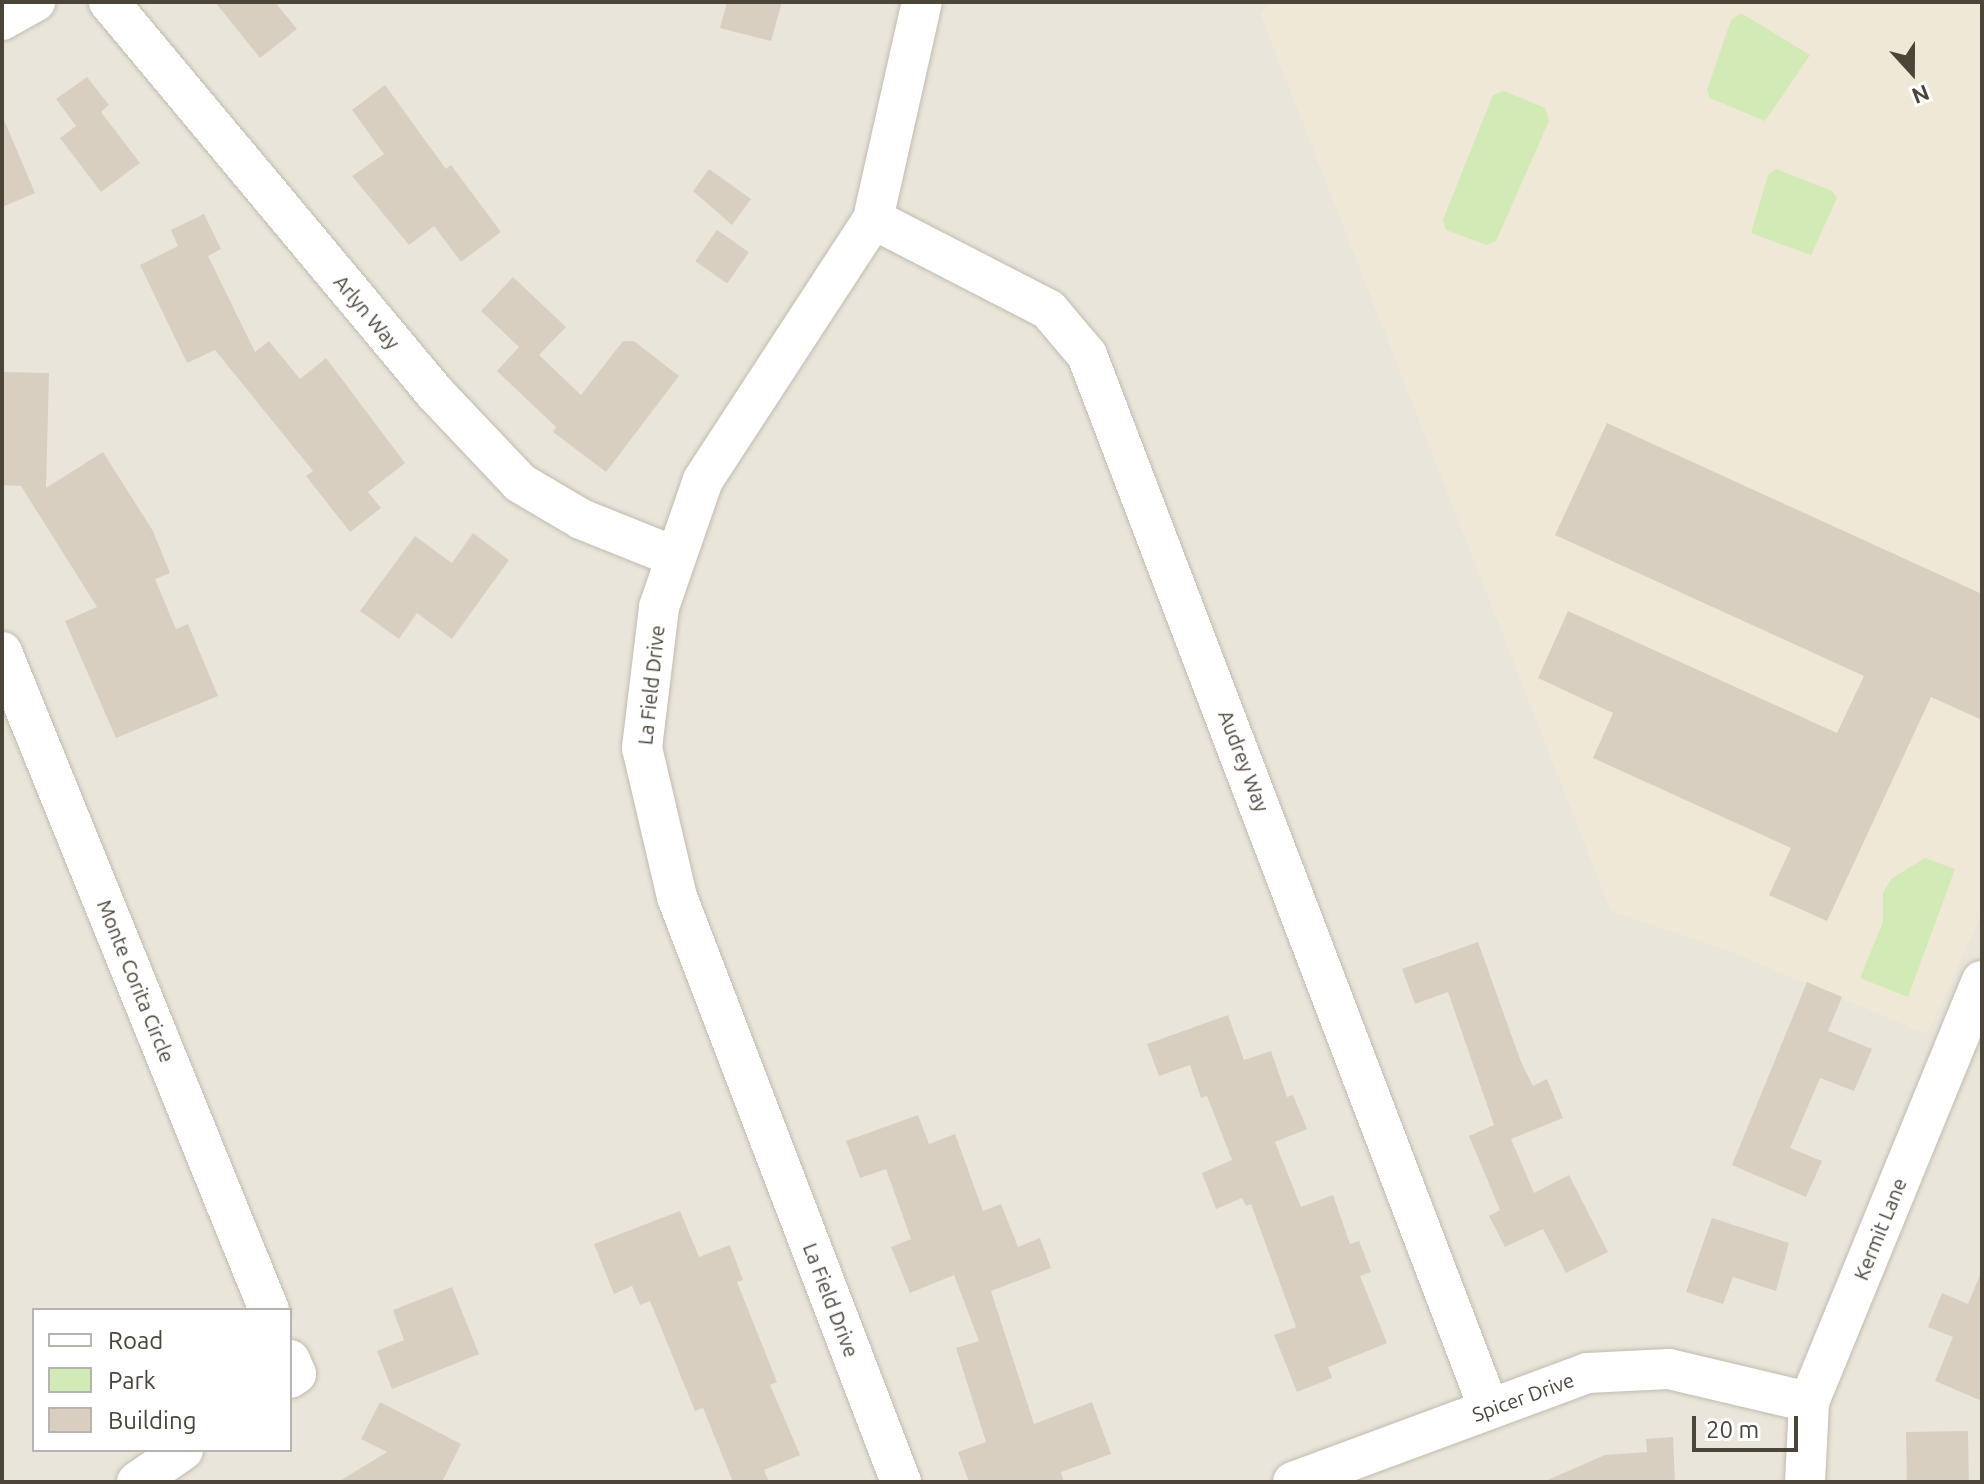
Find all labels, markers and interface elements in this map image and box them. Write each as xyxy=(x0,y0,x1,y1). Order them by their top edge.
north arrow xyxy=(1872,32,1952,112)
text: N xyxy=(1909,80,1933,109)
street label: Arlyn Way xyxy=(329,270,405,354)
street label: La Field Drive xyxy=(633,624,669,746)
street label: Audrey Way xyxy=(1214,707,1274,815)
street label: Monte Corita Circle xyxy=(92,896,180,1066)
street label: Kermit Lane xyxy=(1849,1174,1911,1284)
street label: La Field Drive xyxy=(798,1240,864,1360)
legend xyxy=(32,1308,292,1452)
text: Road xyxy=(108,1327,163,1354)
text: Park xyxy=(108,1367,156,1394)
street label: Spicer Drive xyxy=(1469,1367,1577,1427)
scale bar xyxy=(1696,1400,1802,1450)
text: Building xyxy=(108,1407,196,1434)
text: 20 m xyxy=(1706,1416,1759,1443)

